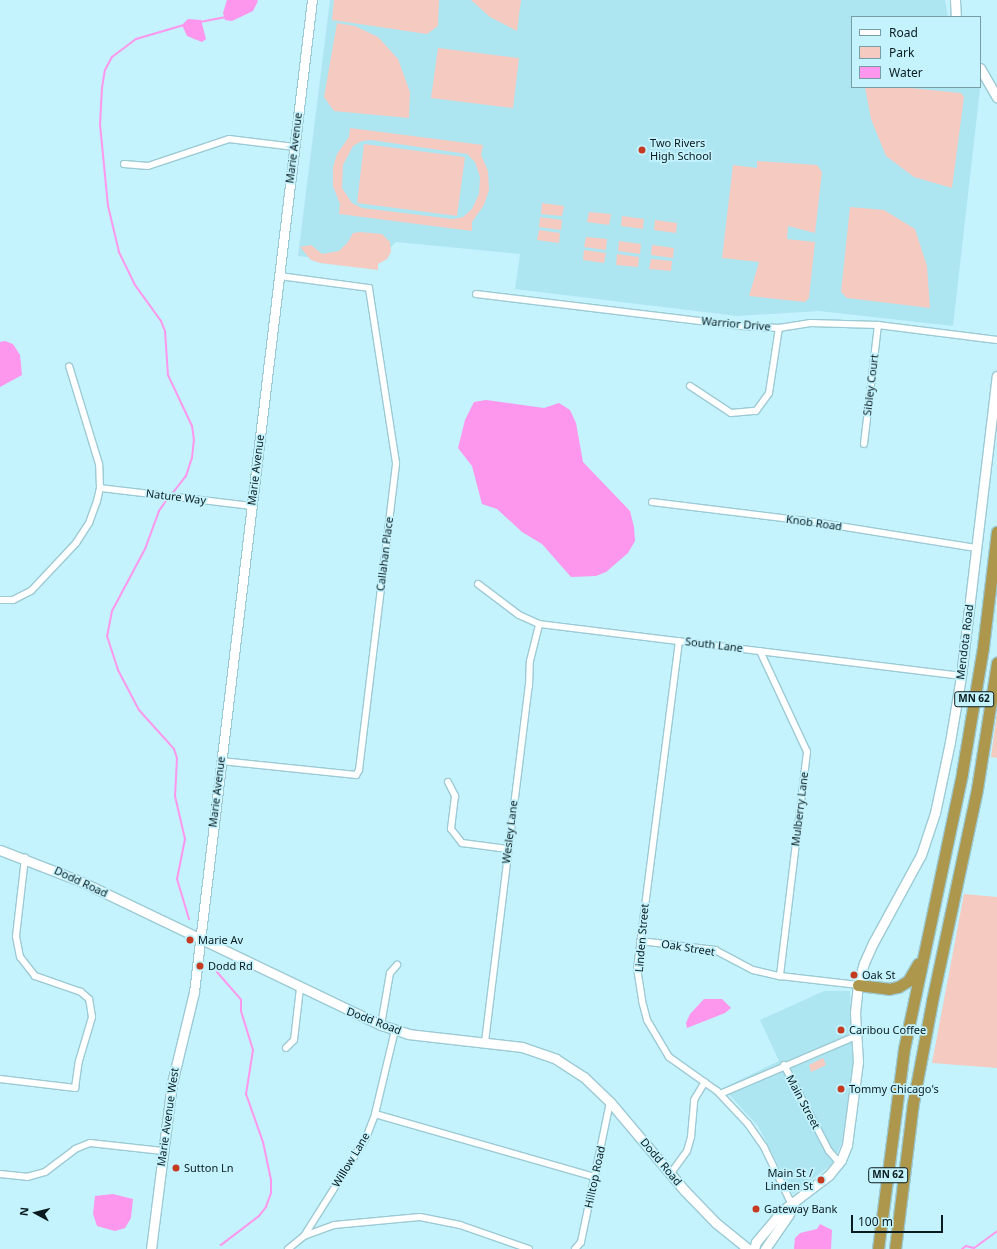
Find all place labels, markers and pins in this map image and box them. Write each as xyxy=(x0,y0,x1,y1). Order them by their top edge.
place label: Two Rivers High School xyxy=(650,137,712,163)
marker: Two Rivers High School xyxy=(637,145,647,155)
place label: Marie Av xyxy=(198,933,243,947)
marker: Marie Av xyxy=(185,935,195,945)
place label: Dodd Rd xyxy=(208,959,253,973)
marker: Dodd Rd xyxy=(195,961,205,971)
place label: Oak St xyxy=(862,968,896,982)
marker: Oak St xyxy=(849,970,859,980)
place label: Caribou Coffee xyxy=(849,1023,926,1037)
marker: Caribou Coffee xyxy=(836,1025,846,1035)
place label: Tommy Chicago's xyxy=(849,1082,939,1096)
marker: Tommy Chicago's xyxy=(836,1084,846,1094)
place label: Sutton Ln xyxy=(184,1161,234,1175)
marker: Sutton Ln xyxy=(171,1163,181,1173)
place label: Main St / Linden St xyxy=(765,1167,813,1193)
marker: Main St / Linden St xyxy=(816,1175,826,1185)
place label: Gateway Bank xyxy=(764,1202,837,1216)
marker: Gateway Bank xyxy=(751,1204,761,1214)

